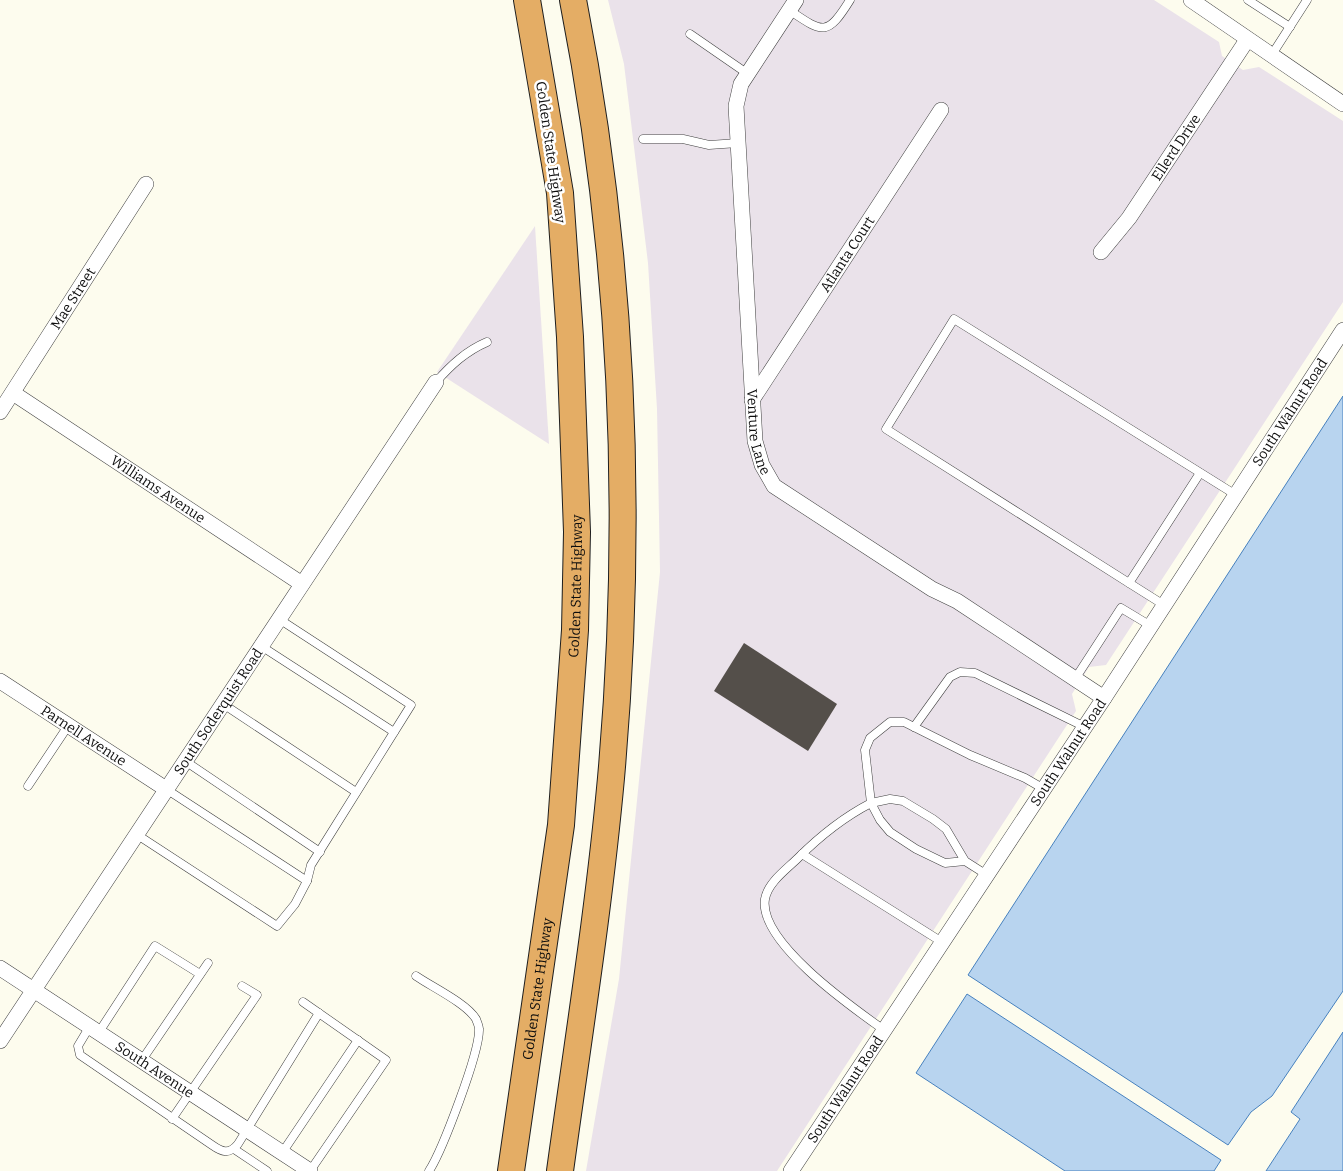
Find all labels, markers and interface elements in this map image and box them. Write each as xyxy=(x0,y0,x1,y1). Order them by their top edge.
street label: Golden State Highway xyxy=(532,80,569,225)
street label: Ellerd Drive xyxy=(1148,111,1204,184)
street label: Atlanta Court xyxy=(817,213,878,296)
street label: Mae Street xyxy=(47,265,99,333)
street label: South Walnut Road xyxy=(1249,356,1331,469)
street label: Venture Lane xyxy=(743,389,774,478)
street label: Williams Avenue xyxy=(107,452,208,527)
street label: Golden State Highway xyxy=(565,514,586,658)
street label: South Soderquist Road xyxy=(170,645,266,778)
street label: South Walnut Road xyxy=(1027,696,1110,809)
street label: Parnell Avenue xyxy=(38,702,129,770)
street label: Golden State Highway xyxy=(519,916,557,1061)
street label: South Walnut Road xyxy=(804,1033,887,1146)
street label: South Avenue xyxy=(112,1038,197,1102)

